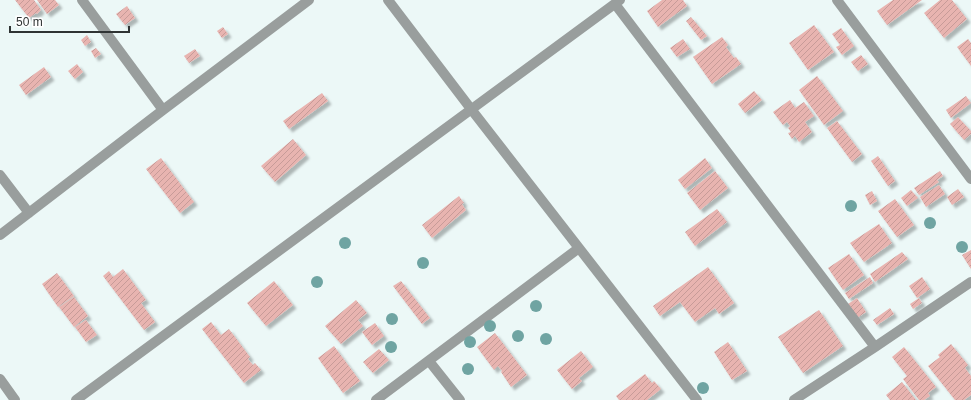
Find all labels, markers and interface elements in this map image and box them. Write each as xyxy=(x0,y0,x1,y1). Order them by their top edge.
scale bar xyxy=(10,8,129,34)
text: 50 m xyxy=(16,15,43,29)

